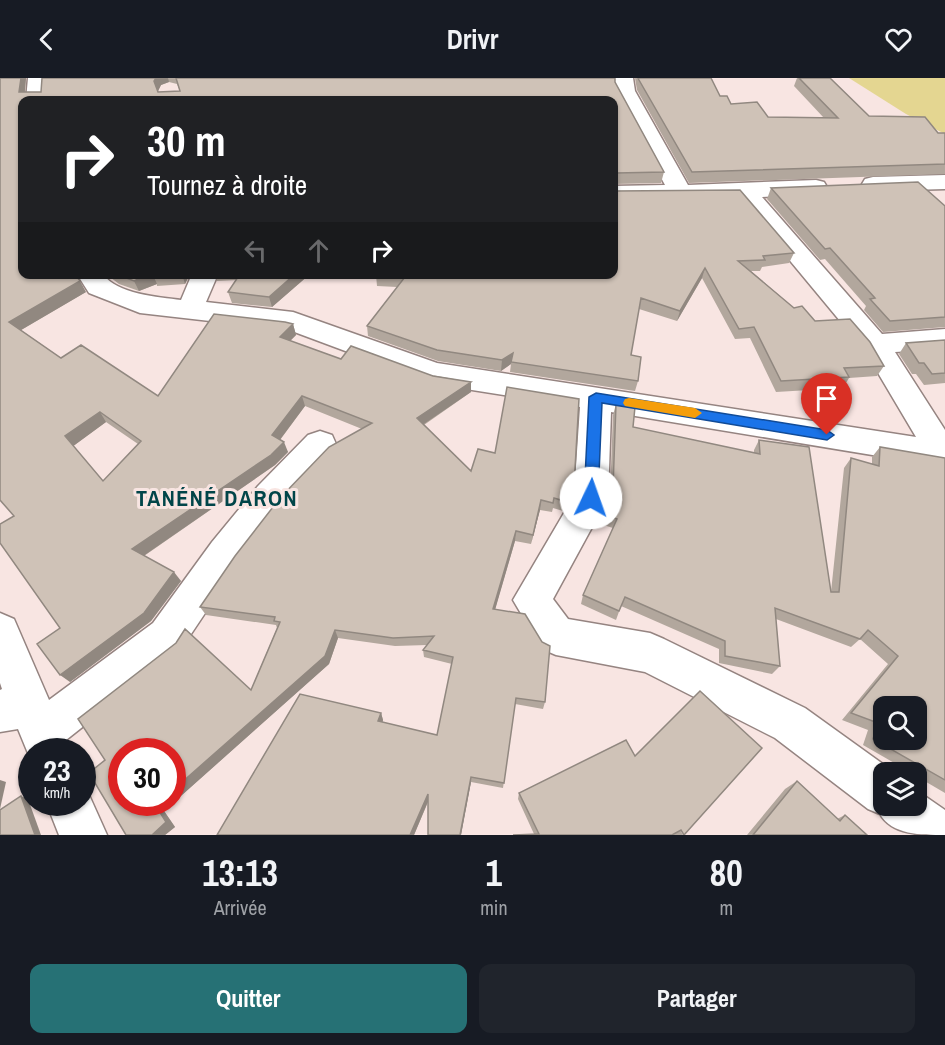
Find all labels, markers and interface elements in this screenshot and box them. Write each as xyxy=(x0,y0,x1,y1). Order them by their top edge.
text: Drivr xyxy=(447,21,498,57)
icon: back xyxy=(30,23,63,56)
icon: heart xyxy=(882,23,915,56)
text: 30 m xyxy=(147,113,226,169)
icon: right xyxy=(48,120,126,198)
text: Tournez à droite xyxy=(147,167,307,203)
icon: left xyxy=(239,234,272,267)
icon: ahead xyxy=(302,234,335,267)
icon: right xyxy=(365,234,398,267)
pin xyxy=(801,373,852,435)
icon: arrive xyxy=(810,382,843,415)
position arrow xyxy=(559,466,623,530)
district label: TANÉNÉ DARON xyxy=(136,483,298,513)
map controls xyxy=(873,696,927,816)
button: search xyxy=(873,696,927,750)
speed limit sign: 30 xyxy=(108,738,186,816)
text: 23 xyxy=(43,750,71,790)
button: layers xyxy=(873,762,927,816)
text: km/h xyxy=(44,782,70,803)
text: 13:13 xyxy=(202,849,278,897)
text: 1 xyxy=(486,849,502,897)
text: 80 xyxy=(710,849,743,897)
text: Arrivée xyxy=(214,894,267,921)
text: min xyxy=(480,894,508,921)
text: m xyxy=(719,894,733,921)
button: Quitter xyxy=(30,964,467,1033)
button: Partager xyxy=(479,964,915,1033)

